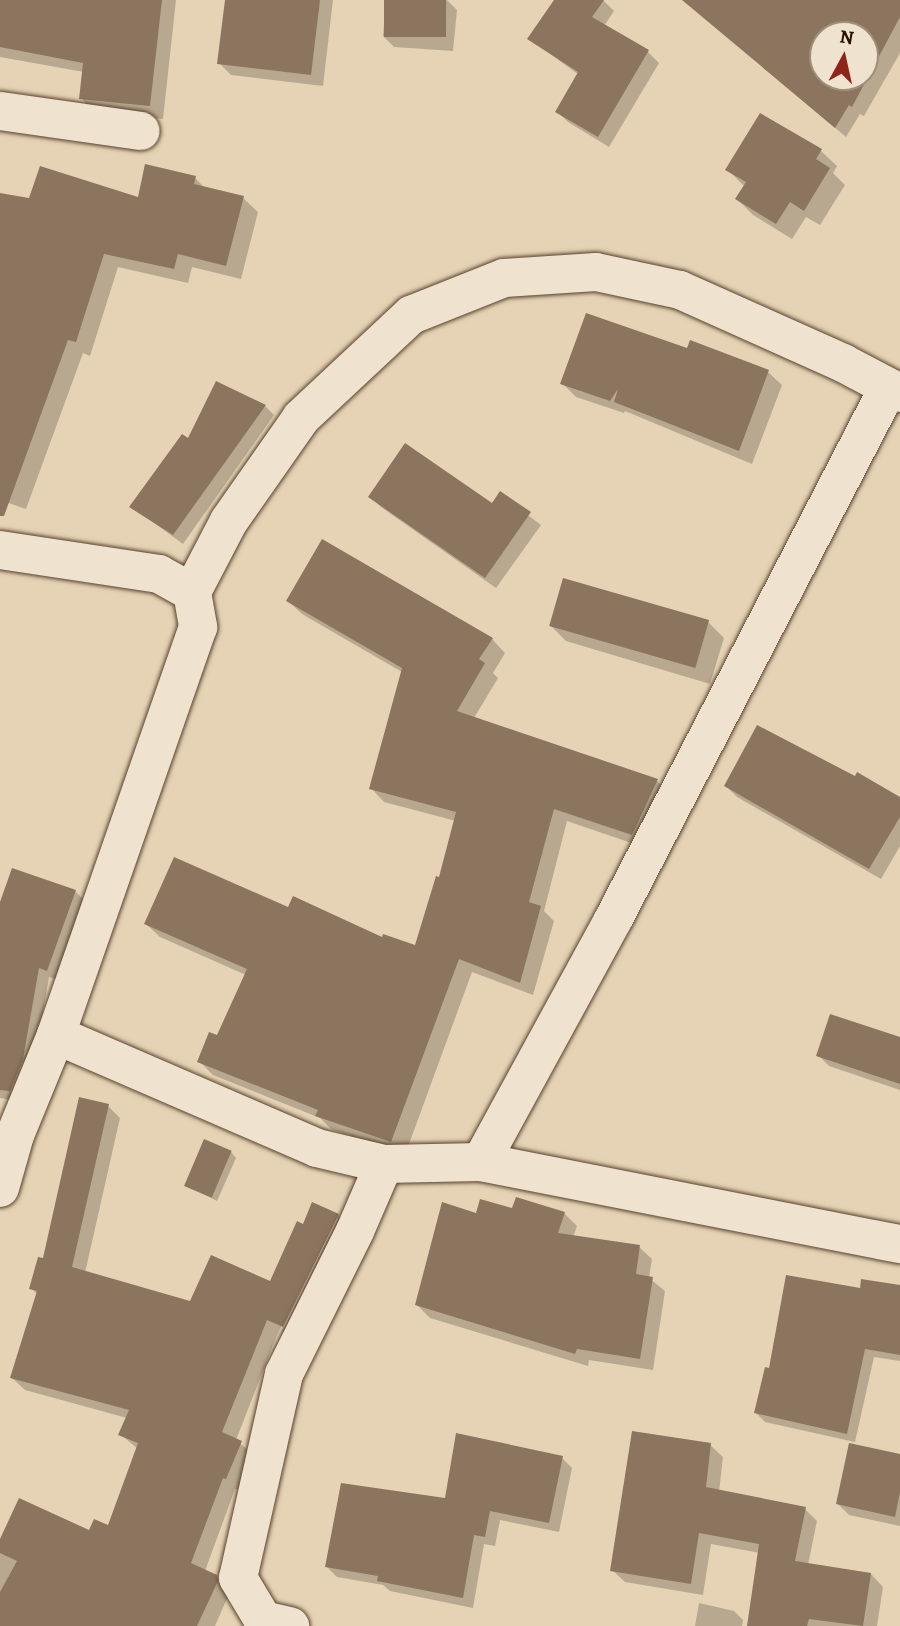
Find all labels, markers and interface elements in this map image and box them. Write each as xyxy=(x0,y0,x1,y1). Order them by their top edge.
north arrow xyxy=(809,21,879,91)
text: N xyxy=(838,23,855,51)

